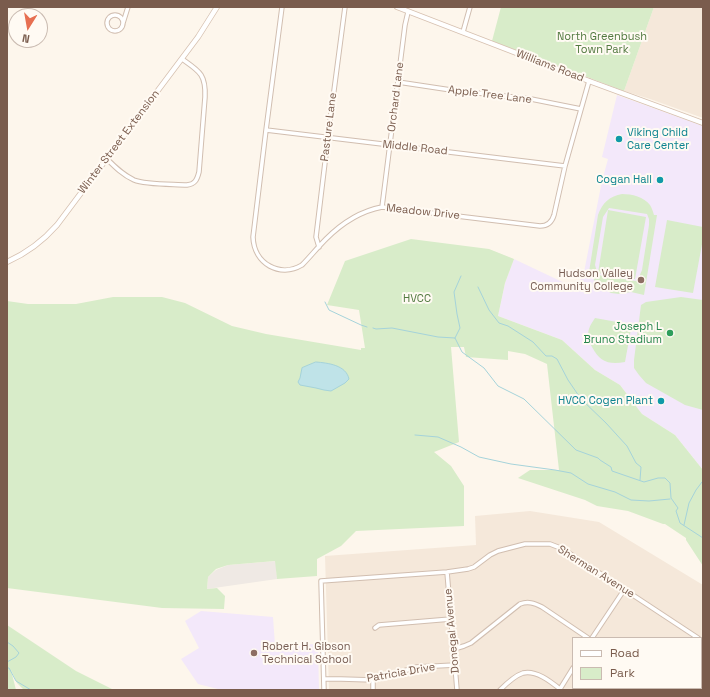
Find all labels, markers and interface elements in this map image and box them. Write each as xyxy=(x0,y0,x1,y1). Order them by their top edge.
north arrow xyxy=(8,8,48,48)
park label: North Greenbush Town Park xyxy=(557,30,647,56)
text: N xyxy=(21,31,31,46)
street label: Williams Road xyxy=(514,47,586,85)
street label: Orchard Lane xyxy=(385,61,407,133)
street label: Apple Tree Lane xyxy=(447,83,533,107)
street label: Winter Street Extension xyxy=(76,87,162,197)
street label: Pasture Lane xyxy=(318,92,340,162)
place label: Viking Child Care Center xyxy=(627,126,689,152)
marker: Viking Child Care Center xyxy=(614,134,624,144)
street label: Middle Road xyxy=(382,138,448,158)
place label: Cogan Hall xyxy=(596,173,652,187)
marker: Cogan Hall xyxy=(655,175,665,185)
street label: Meadow Drive xyxy=(386,202,460,222)
place label: Hudson Valley Community College xyxy=(530,267,633,293)
marker: Hudson Valley Community College xyxy=(636,275,646,285)
park label: HVCC xyxy=(403,292,431,306)
place label: Joseph L Bruno Stadium xyxy=(584,320,662,346)
marker: Joseph L Bruno Stadium xyxy=(665,328,675,338)
place label: HVCC Cogen Plant xyxy=(558,394,653,408)
marker: HVCC Cogen Plant xyxy=(656,396,666,406)
street label: Sherman Avenue xyxy=(555,543,637,601)
street label: Donegal Avenue xyxy=(442,588,462,674)
legend xyxy=(572,637,702,689)
place label: Robert H. Gibson Technical School xyxy=(262,640,351,666)
text: Road xyxy=(610,645,639,661)
marker: Robert H. Gibson Technical School xyxy=(249,648,259,658)
street label: Patricia Drive xyxy=(366,660,436,686)
text: Park xyxy=(610,665,635,681)

